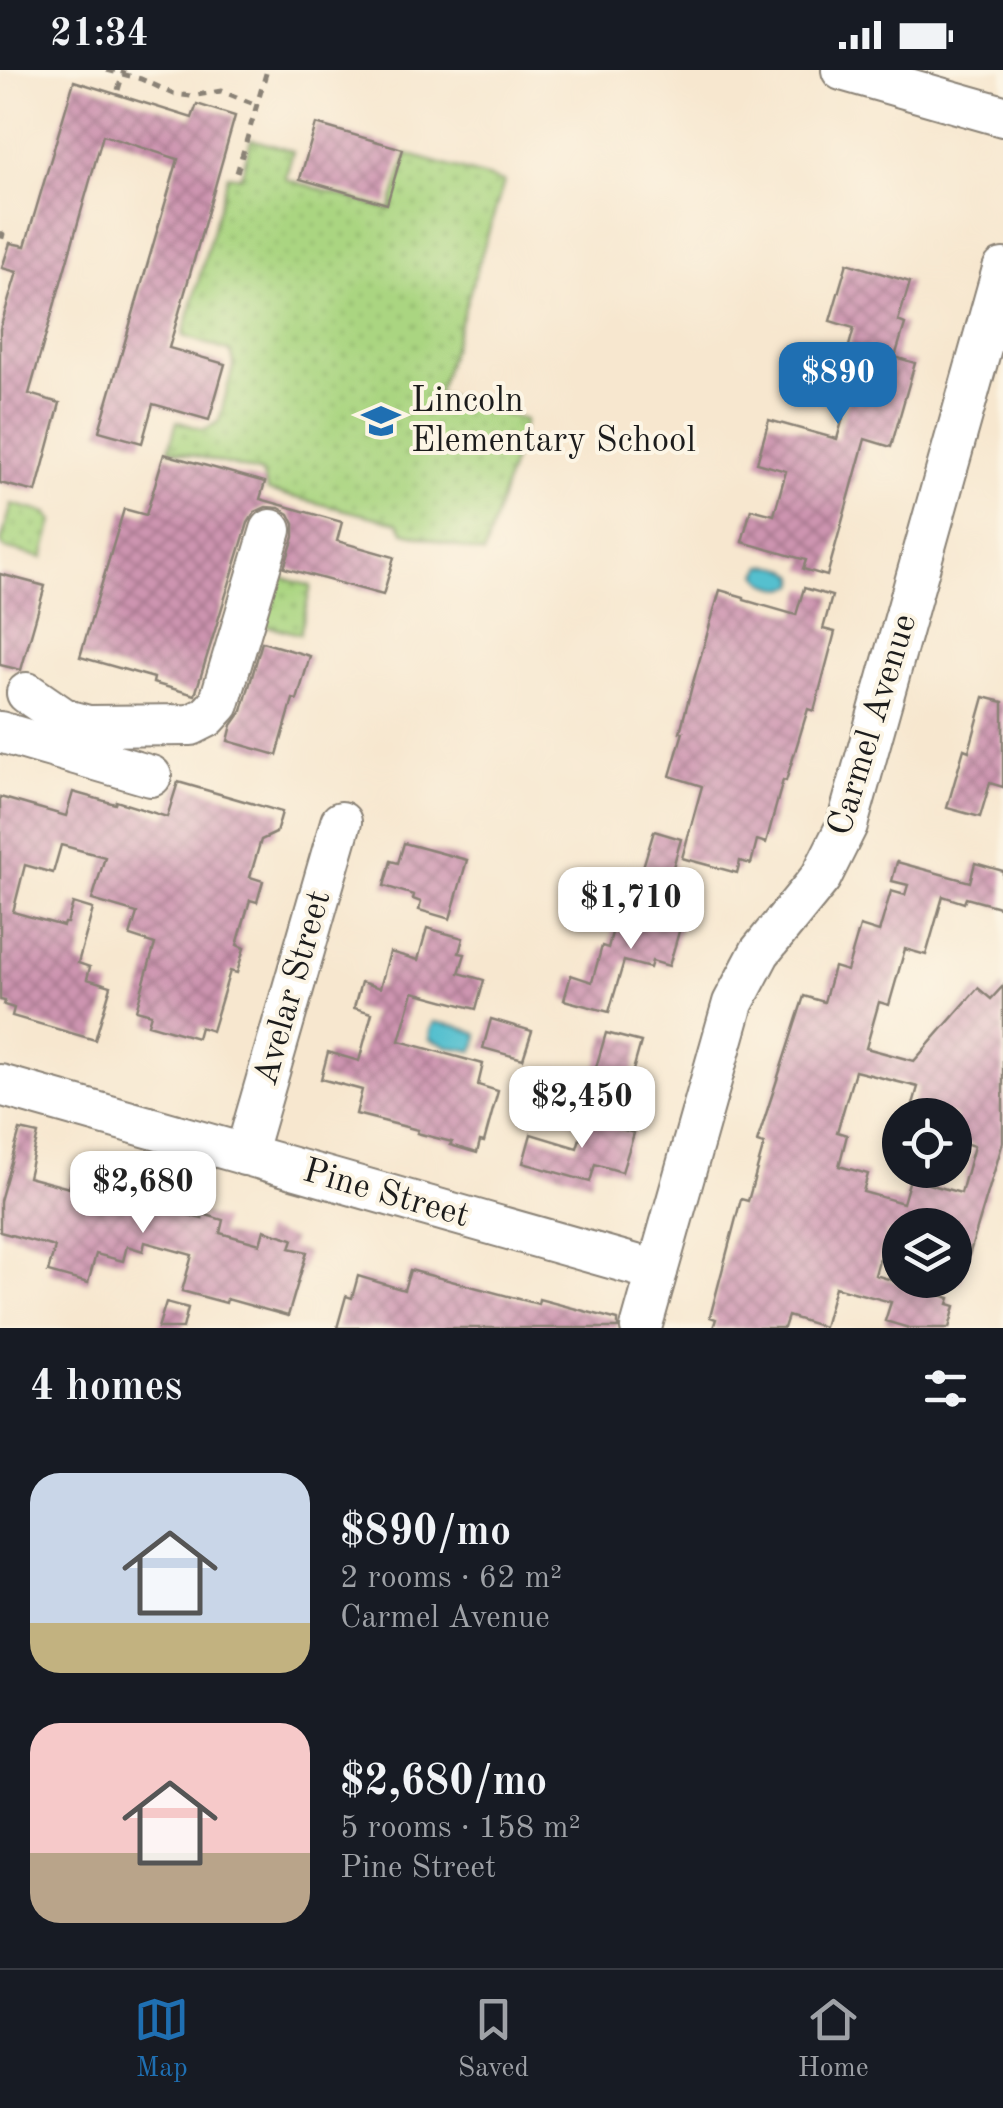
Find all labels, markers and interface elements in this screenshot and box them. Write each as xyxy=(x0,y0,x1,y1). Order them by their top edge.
text: 21:34 xyxy=(50,16,149,54)
pin: $890 xyxy=(779,342,897,427)
text: $890 xyxy=(801,358,875,390)
place label: Lincoln Elementary School xyxy=(411,384,696,459)
school or university icon: Lincoln Elementary School xyxy=(360,400,402,442)
street label: Carmel Avenue xyxy=(823,610,923,840)
pin: $1,710 xyxy=(550,867,712,952)
text: $1,710 xyxy=(580,883,682,915)
street label: Avelar Street xyxy=(248,887,338,1089)
pin: $2,450 xyxy=(501,1066,663,1151)
text: $2,450 xyxy=(531,1082,633,1114)
map controls xyxy=(882,1098,972,1298)
button: locate xyxy=(882,1098,972,1188)
pin: $2,680 xyxy=(62,1151,224,1236)
street label: Pine Street xyxy=(299,1154,473,1234)
text: $2,680 xyxy=(92,1167,194,1199)
button: layers xyxy=(882,1208,972,1298)
icon: filters xyxy=(918,1361,973,1416)
text: 4 homes xyxy=(30,1367,182,1409)
text: $890/mo xyxy=(340,1512,511,1554)
icon: home xyxy=(110,1513,230,1633)
text: 2 rooms · 62 m² xyxy=(340,1563,562,1595)
text: Carmel Avenue xyxy=(340,1603,550,1635)
text: $2,680/mo xyxy=(340,1762,547,1804)
icon: home xyxy=(110,1763,230,1883)
text: 5 rooms · 158 m² xyxy=(340,1813,581,1845)
text: Pine Street xyxy=(340,1853,496,1885)
tab: Map xyxy=(134,1992,189,2087)
tab: Saved xyxy=(458,1992,529,2087)
tab: Home xyxy=(798,1992,869,2087)

